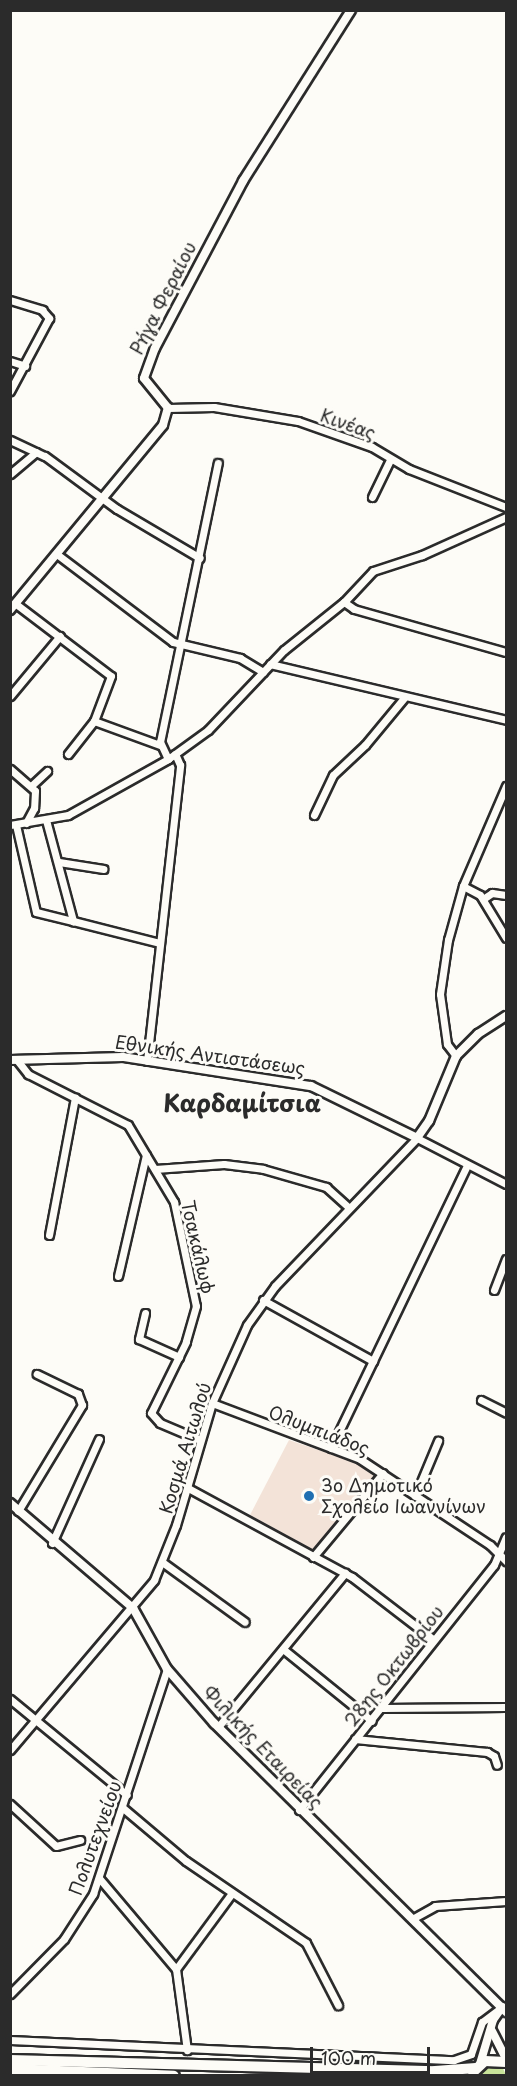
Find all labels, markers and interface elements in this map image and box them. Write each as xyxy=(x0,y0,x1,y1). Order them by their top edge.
street label: Ρήγα Φεραίου xyxy=(125,238,201,358)
street label: Κινέας xyxy=(317,404,379,444)
street label: Εθνικής Αντιστάσεως xyxy=(114,1031,306,1079)
district label: Καρδαμίτσια xyxy=(163,1089,321,1117)
street label: Τσακάλωφ xyxy=(177,1198,219,1296)
street label: Κοσμά Αιτωλού xyxy=(155,1380,215,1516)
street label: Ολυμπιάδος xyxy=(266,1401,372,1459)
place label: 3ο Δημοτικό Σχολείο Ιωαννίνων xyxy=(321,1475,486,1518)
marker: 3ο Δημοτικό Σχολείο Ιωαννίνων xyxy=(302,1489,316,1503)
street label: 28ης Οκτωβρίου xyxy=(340,1601,448,1731)
street label: Φιλικής Εταιρείας xyxy=(199,1681,327,1813)
street label: Πολυτεχνείου xyxy=(64,1778,126,1898)
scale bar xyxy=(313,2035,433,2073)
text: 100 m xyxy=(321,2044,376,2071)

